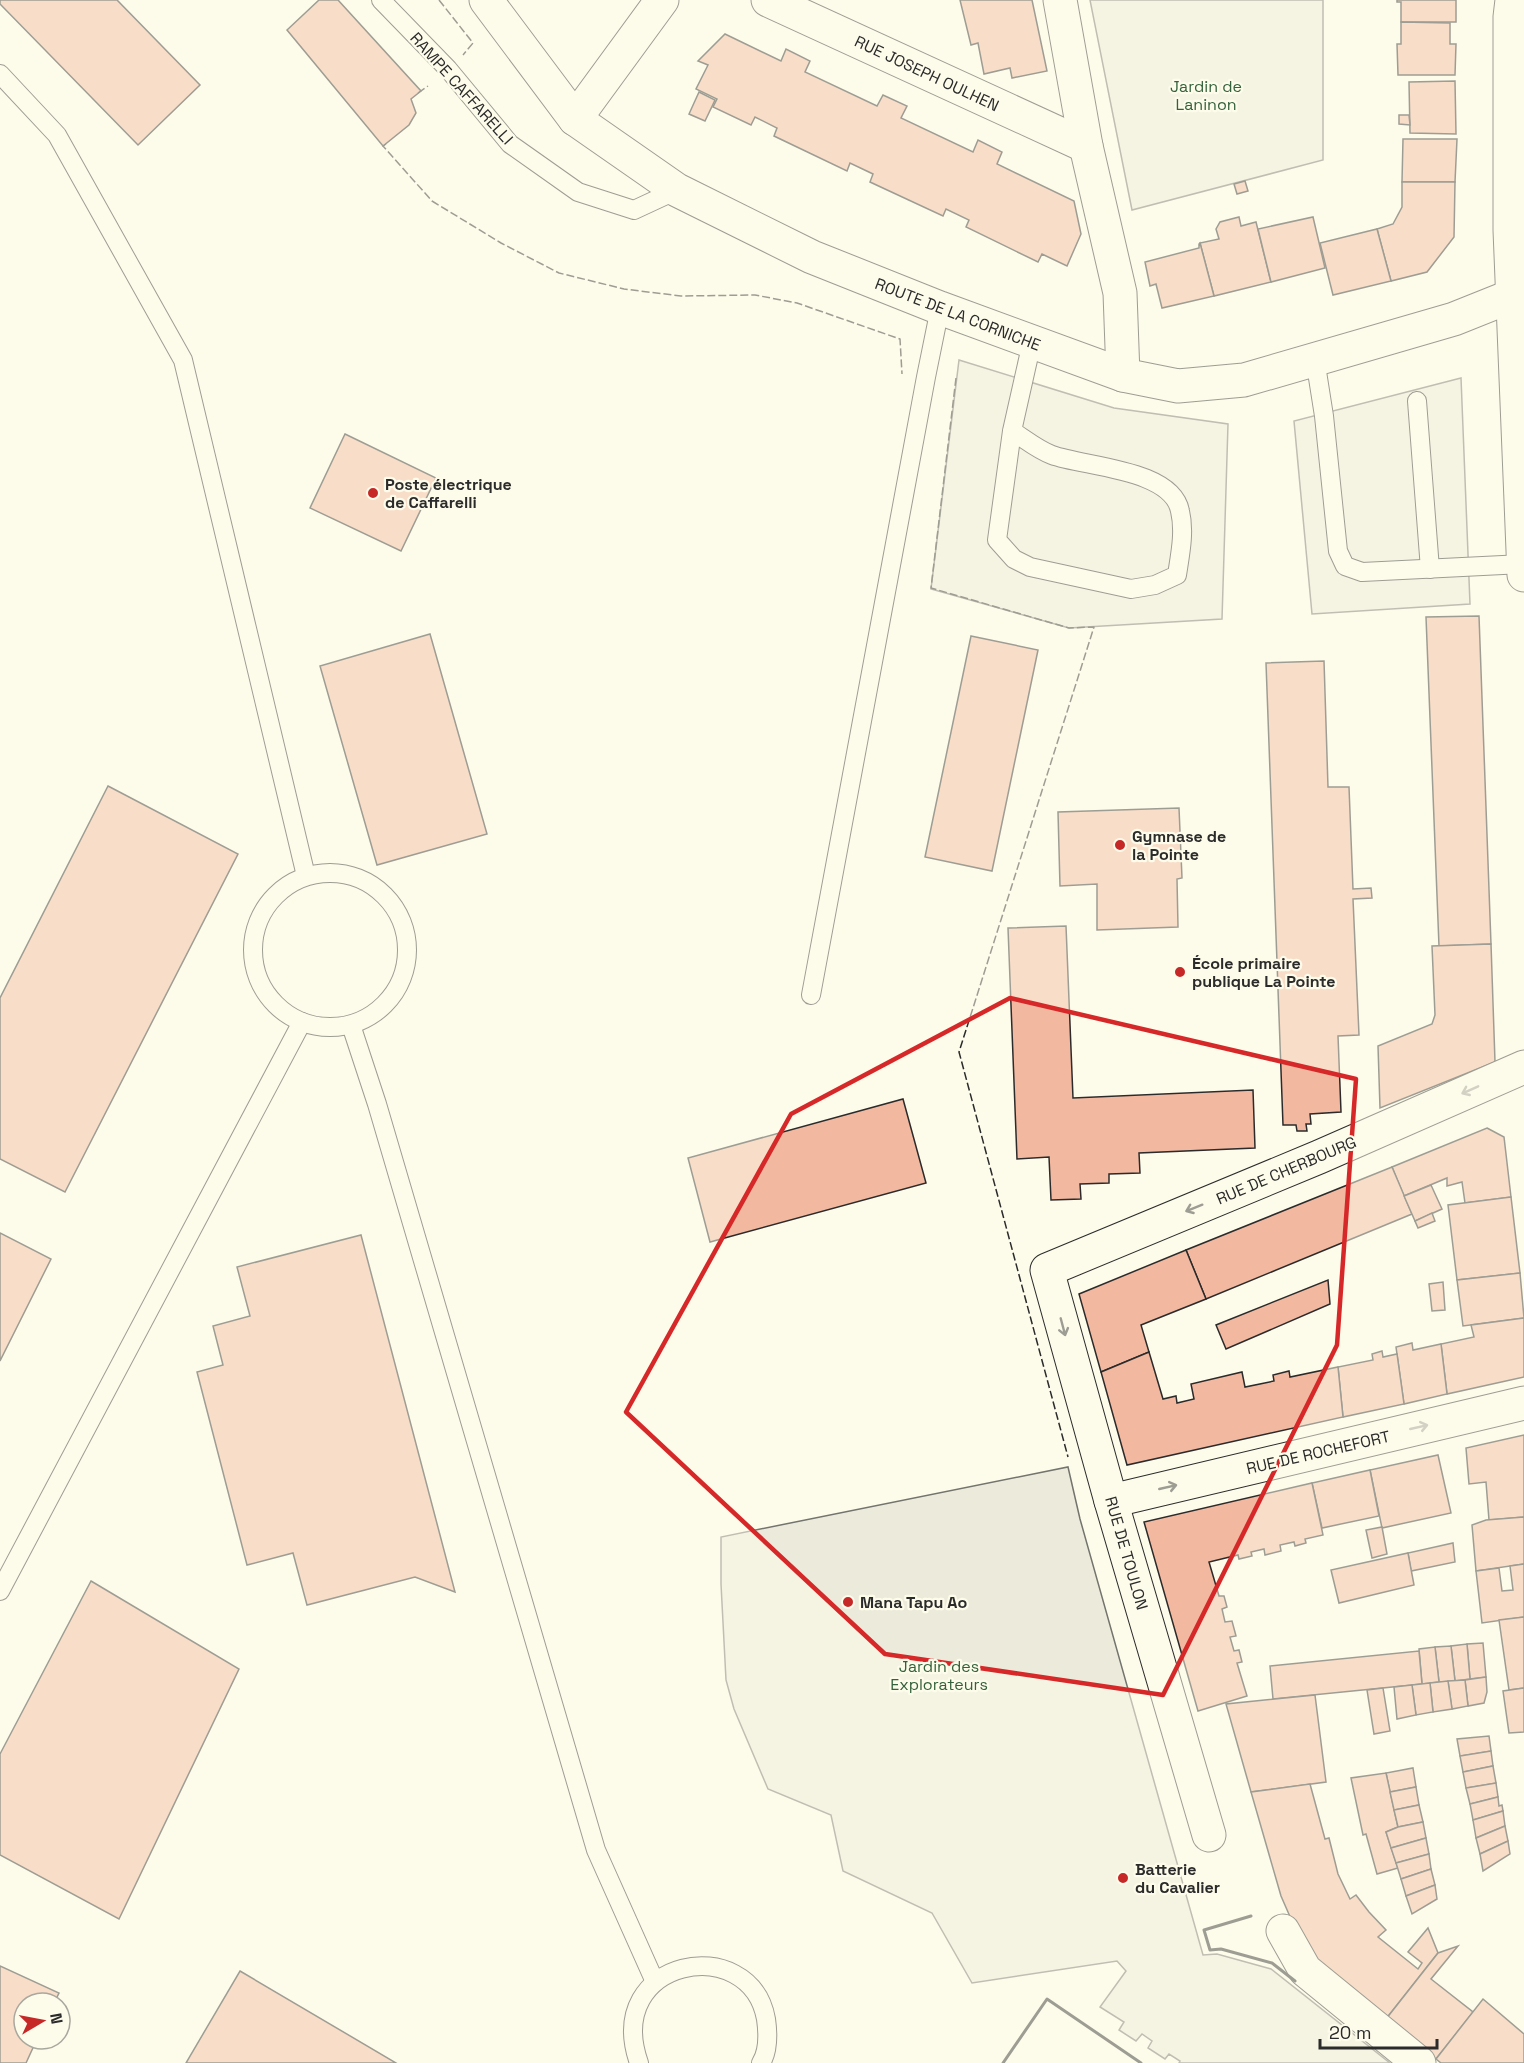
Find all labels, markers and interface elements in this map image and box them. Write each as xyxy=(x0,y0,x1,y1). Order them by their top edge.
street label: RAMPE CAFFARELLI xyxy=(406,28,518,149)
street label: RUE JOSEPH OULHEN xyxy=(851,31,1002,116)
park label: Jardin de Laninon xyxy=(1170,76,1242,115)
street label: ROUTE DE LA CORNICHE xyxy=(872,273,1044,356)
place label: Poste électrique de Caffarelli xyxy=(385,474,512,513)
marker: Poste électrique de Caffarelli xyxy=(366,486,380,500)
place label: Gymnase de la Pointe xyxy=(1132,826,1226,865)
marker: Gymnase de la Pointe xyxy=(1113,838,1127,852)
place label: École primaire publique La Pointe xyxy=(1192,953,1336,992)
marker: École primaire publique La Pointe xyxy=(1173,965,1187,979)
one-way arrow xyxy=(1462,1085,1480,1096)
street label: RUE DE CHERBOURG xyxy=(1213,1131,1359,1209)
one-way arrow xyxy=(1186,1203,1204,1214)
one-way arrow xyxy=(1058,1317,1069,1336)
one-way arrow xyxy=(1409,1421,1428,1433)
street label: RUE DE ROCHEFORT xyxy=(1244,1426,1392,1479)
one-way arrow xyxy=(1158,1481,1177,1493)
street label: RUE DE TOULON xyxy=(1100,1494,1153,1612)
place label: Mana Tapu Ao xyxy=(860,1592,967,1613)
marker: Mana Tapu Ao xyxy=(841,1595,855,1609)
park label: Jardin des Explorateurs xyxy=(890,1656,988,1695)
place label: Batterie du Cavalier xyxy=(1135,1859,1220,1898)
marker: Batterie du Cavalier xyxy=(1116,1871,1130,1885)
north arrow xyxy=(12,1991,72,2051)
text: N xyxy=(45,2011,68,2026)
scale bar xyxy=(1320,2012,1437,2050)
text: 20 m xyxy=(1329,2021,1372,2044)

